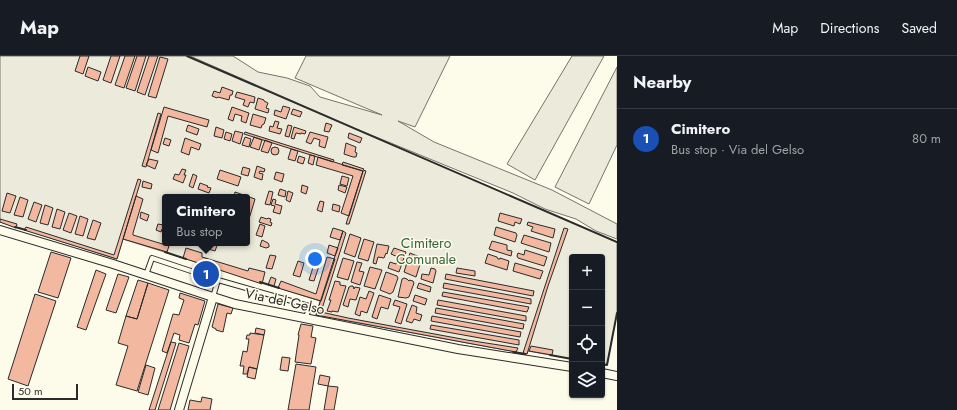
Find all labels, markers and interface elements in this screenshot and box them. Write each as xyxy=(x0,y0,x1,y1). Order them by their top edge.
text: Map xyxy=(20,14,59,41)
text: Map xyxy=(772,18,798,38)
text: Directions xyxy=(820,18,880,38)
text: Saved xyxy=(902,18,937,38)
text: Nearby xyxy=(633,70,691,94)
text: Cimitero xyxy=(671,118,730,140)
text: 1 xyxy=(643,129,649,148)
text: 80 m xyxy=(912,129,941,148)
text: Bus stop · Via del Gelso xyxy=(671,140,804,159)
popup xyxy=(162,194,250,246)
text: Cimitero xyxy=(176,200,236,222)
text: Bus stop xyxy=(176,222,222,241)
park label: Cimitero Comunale xyxy=(396,233,456,269)
your location xyxy=(305,249,325,269)
map controls xyxy=(569,254,605,398)
button: + xyxy=(569,254,605,290)
pin: 1 xyxy=(193,259,219,289)
street label: Via del Gelso xyxy=(243,283,327,319)
button: − xyxy=(569,290,605,326)
button: locate xyxy=(569,326,605,362)
button: layers xyxy=(569,362,605,398)
scale bar xyxy=(12,382,78,401)
text: 50 m xyxy=(18,383,43,399)

